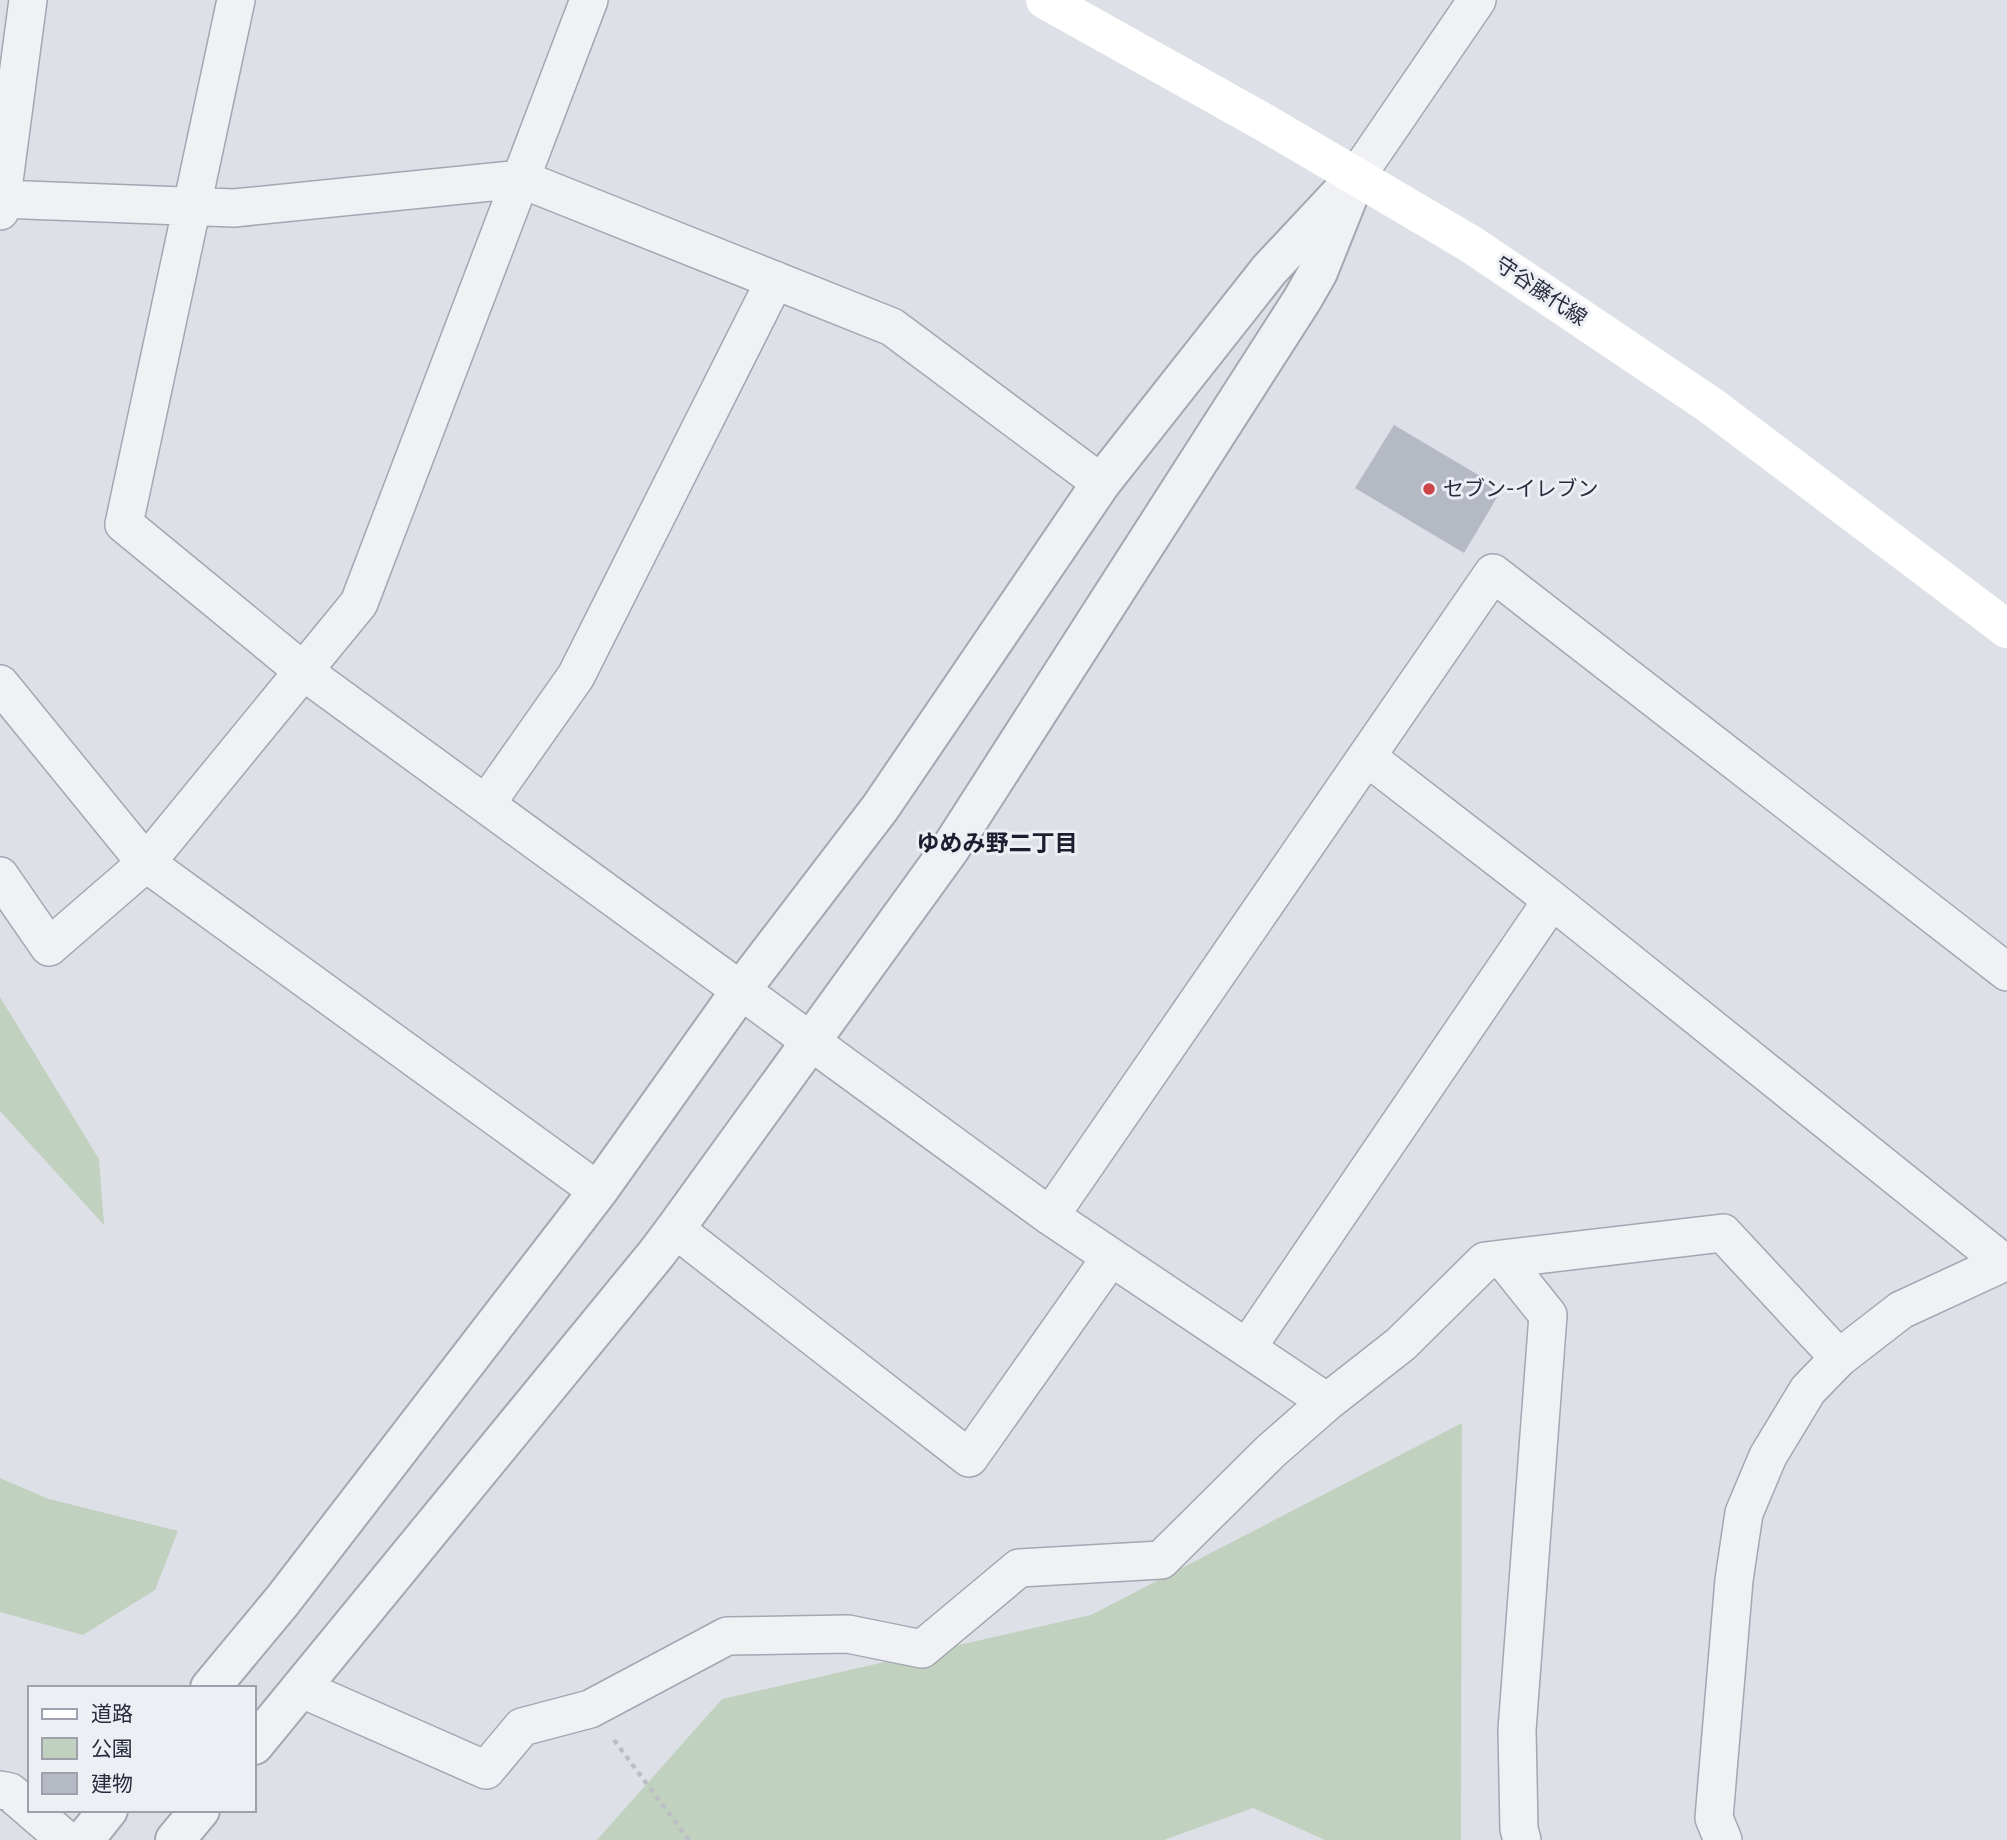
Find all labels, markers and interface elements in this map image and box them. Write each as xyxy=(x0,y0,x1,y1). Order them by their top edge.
street label: 守谷藤代線 xyxy=(1490,251,1592,331)
place label: セブン-イレブン xyxy=(1443,476,1598,502)
marker: セブン-イレブン xyxy=(1421,481,1437,497)
district label: ゆめみ野二丁目 xyxy=(917,829,1078,857)
legend xyxy=(28,1686,256,1812)
text: 道路 xyxy=(91,1701,133,1727)
text: 公園 xyxy=(91,1736,133,1762)
text: 建物 xyxy=(91,1771,133,1797)

